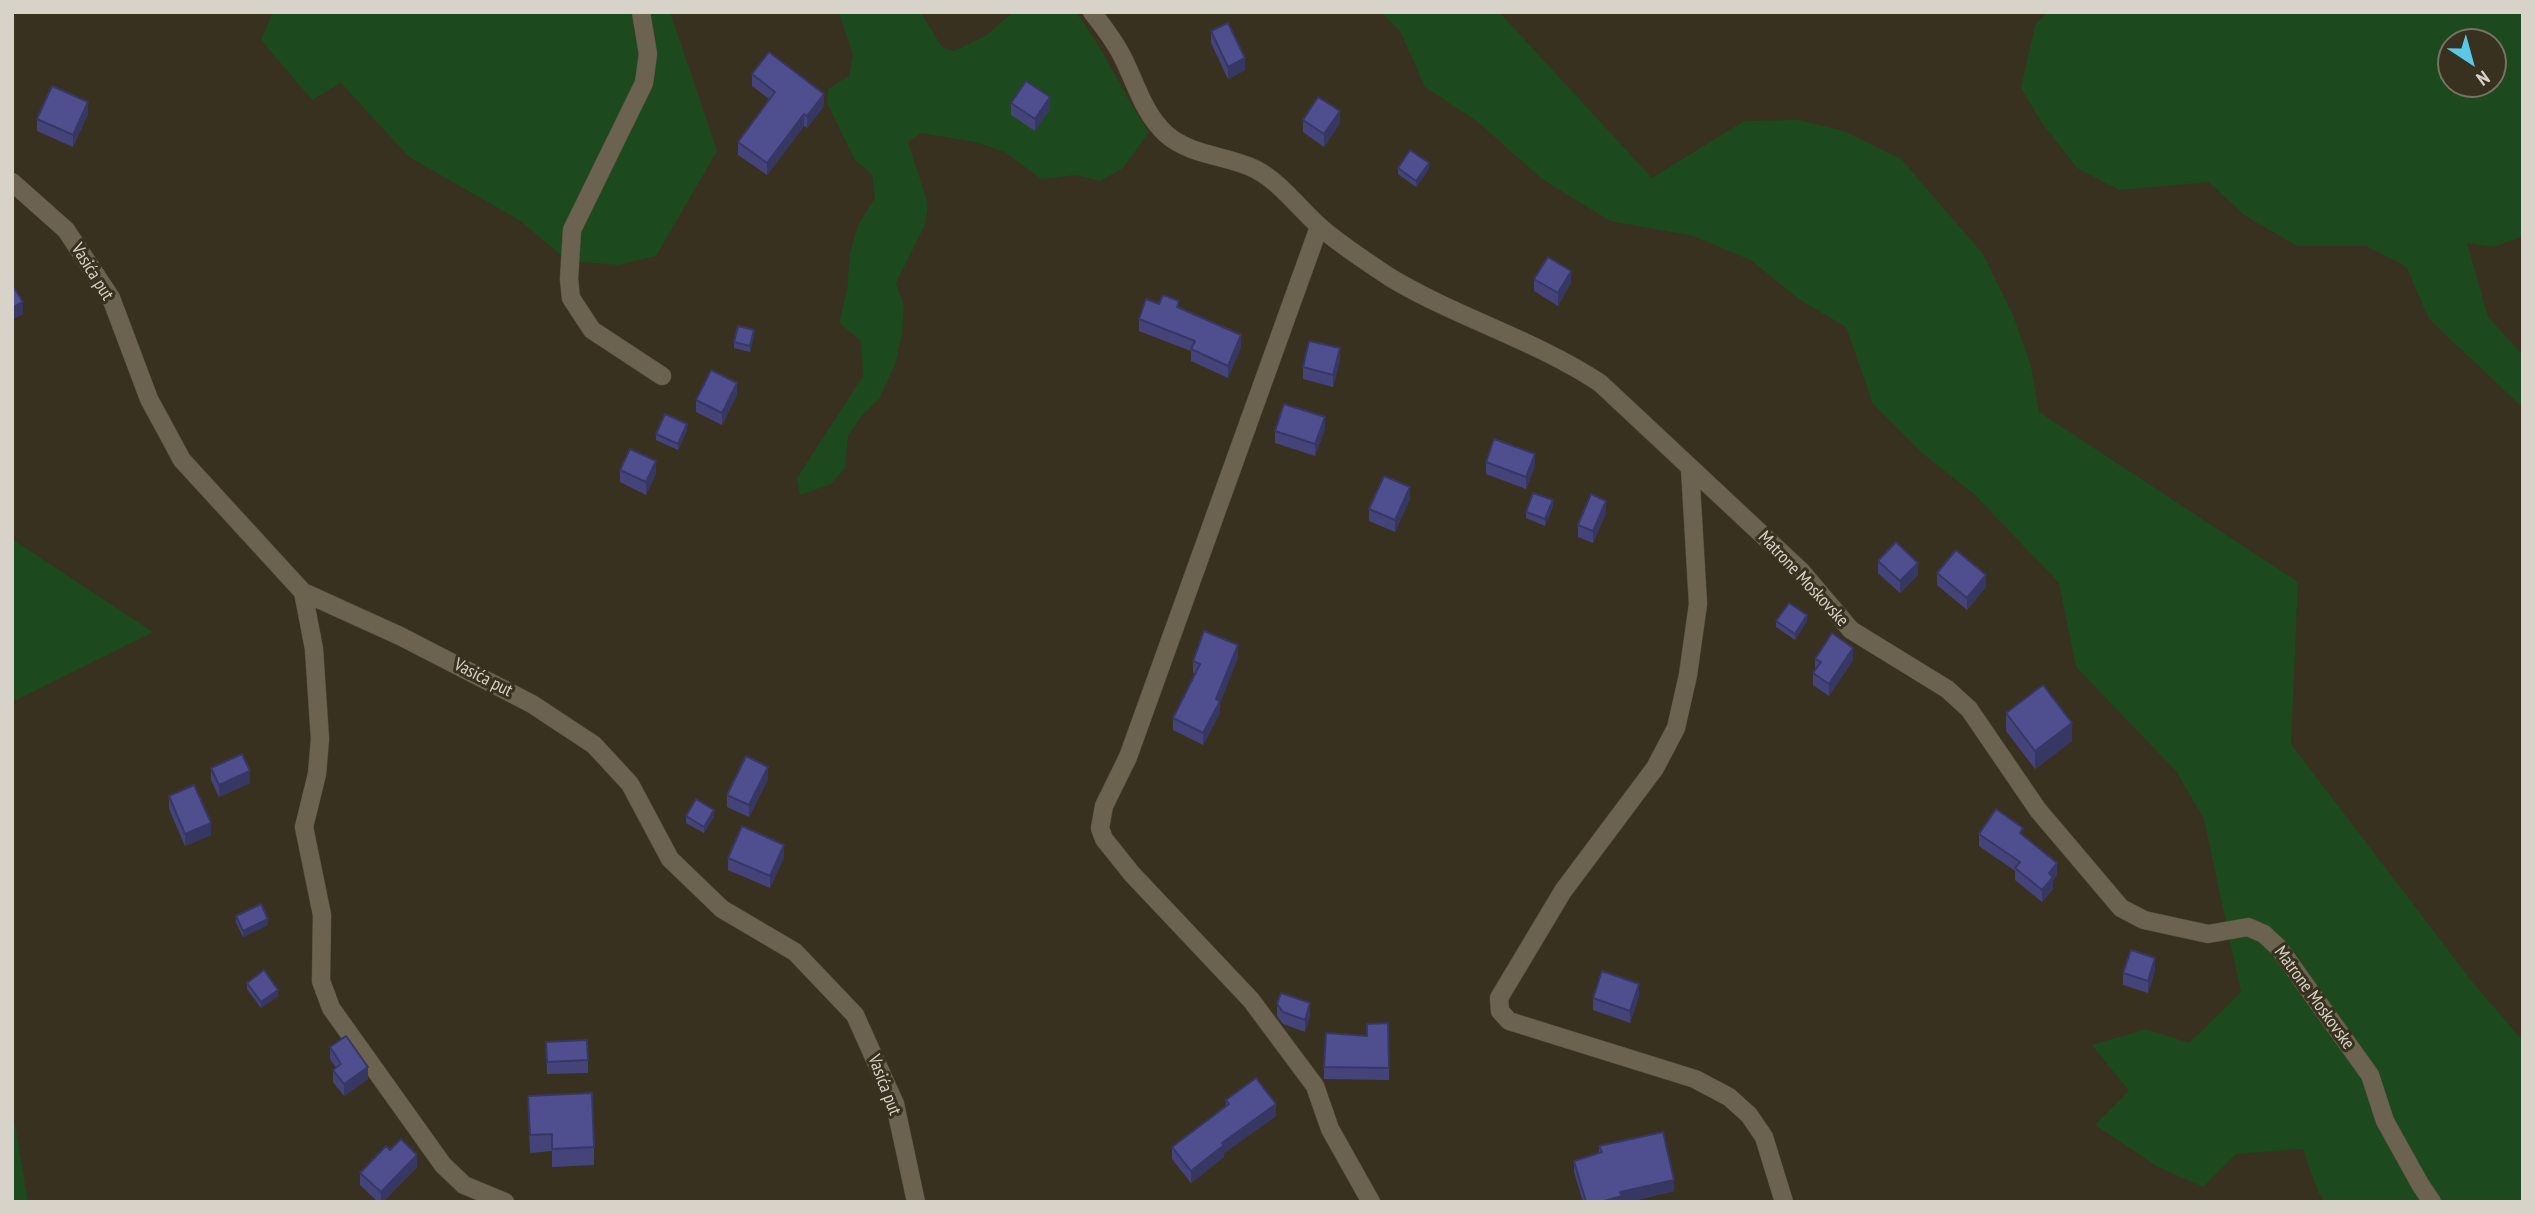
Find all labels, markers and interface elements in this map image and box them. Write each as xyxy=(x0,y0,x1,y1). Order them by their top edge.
north arrow xyxy=(2437,28,2507,98)
text: N xyxy=(2472,66,2494,91)
street label: Vasića put xyxy=(66,240,118,304)
street label: Matrone Moskovske xyxy=(1753,527,1853,631)
street label: Vasića put xyxy=(450,654,516,702)
street label: Matrone Moskovske xyxy=(2269,942,2359,1054)
street label: Vasića put xyxy=(863,1052,905,1118)

